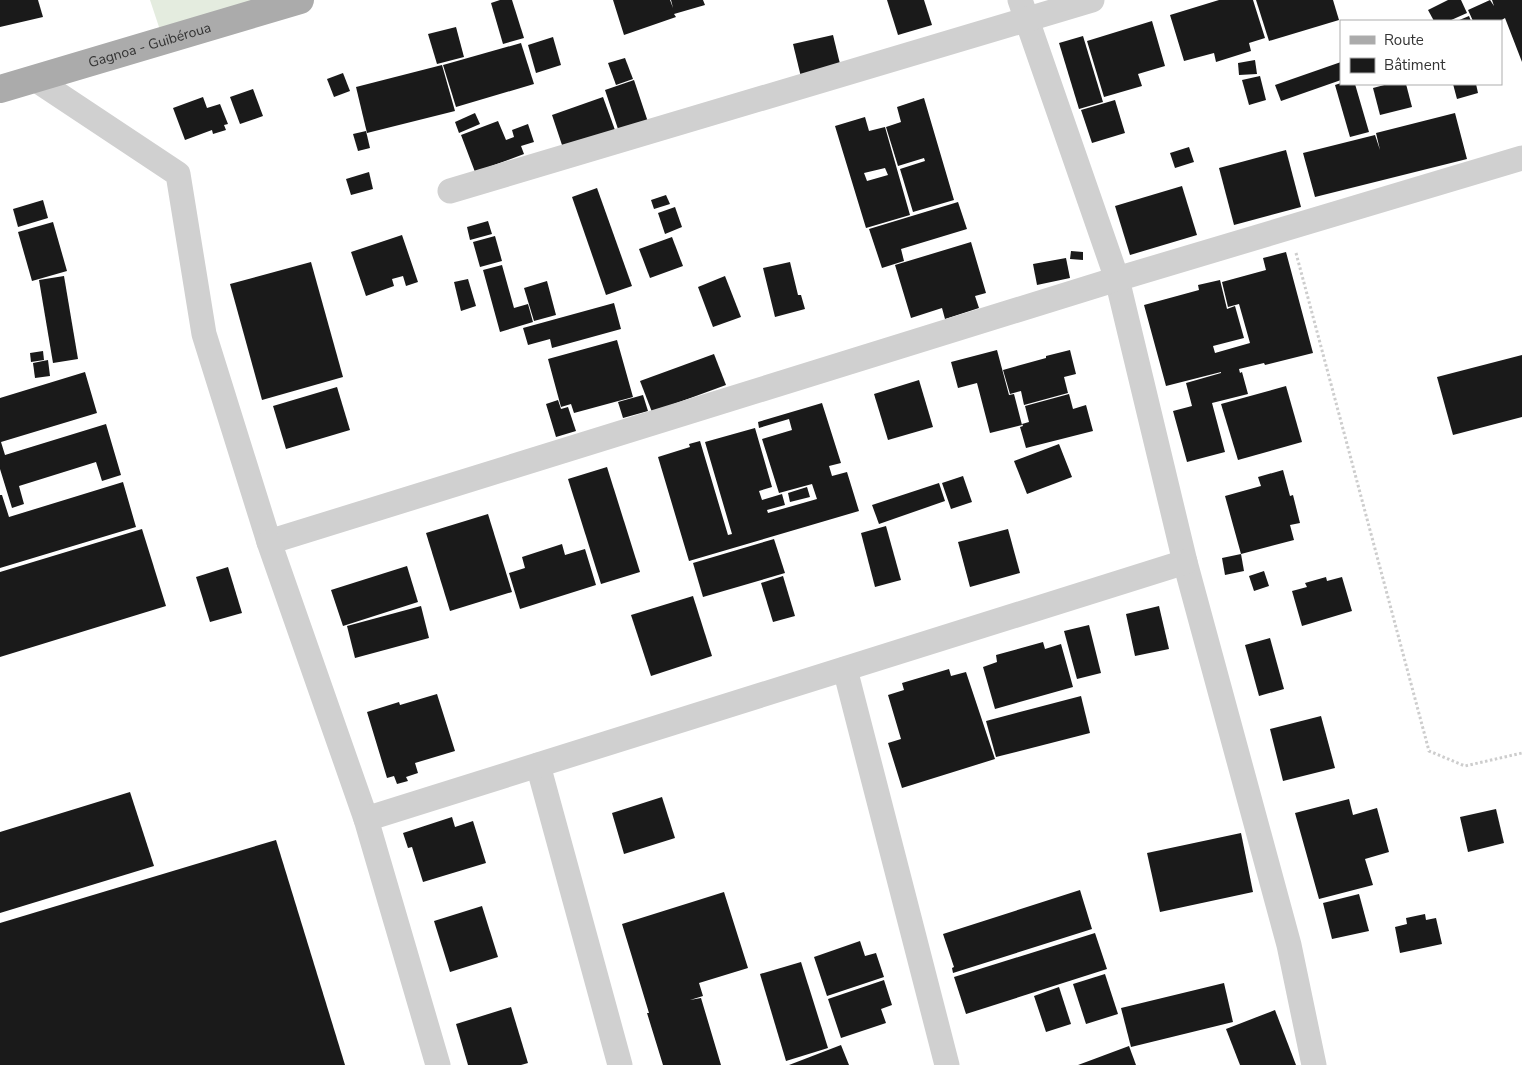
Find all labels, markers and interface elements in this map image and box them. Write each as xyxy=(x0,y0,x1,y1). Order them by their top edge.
street label: Gagnoa - Guibéroua xyxy=(86,17,213,72)
legend xyxy=(1340,20,1502,85)
text: Route xyxy=(1384,30,1424,50)
text: Bâtiment xyxy=(1384,55,1446,75)

